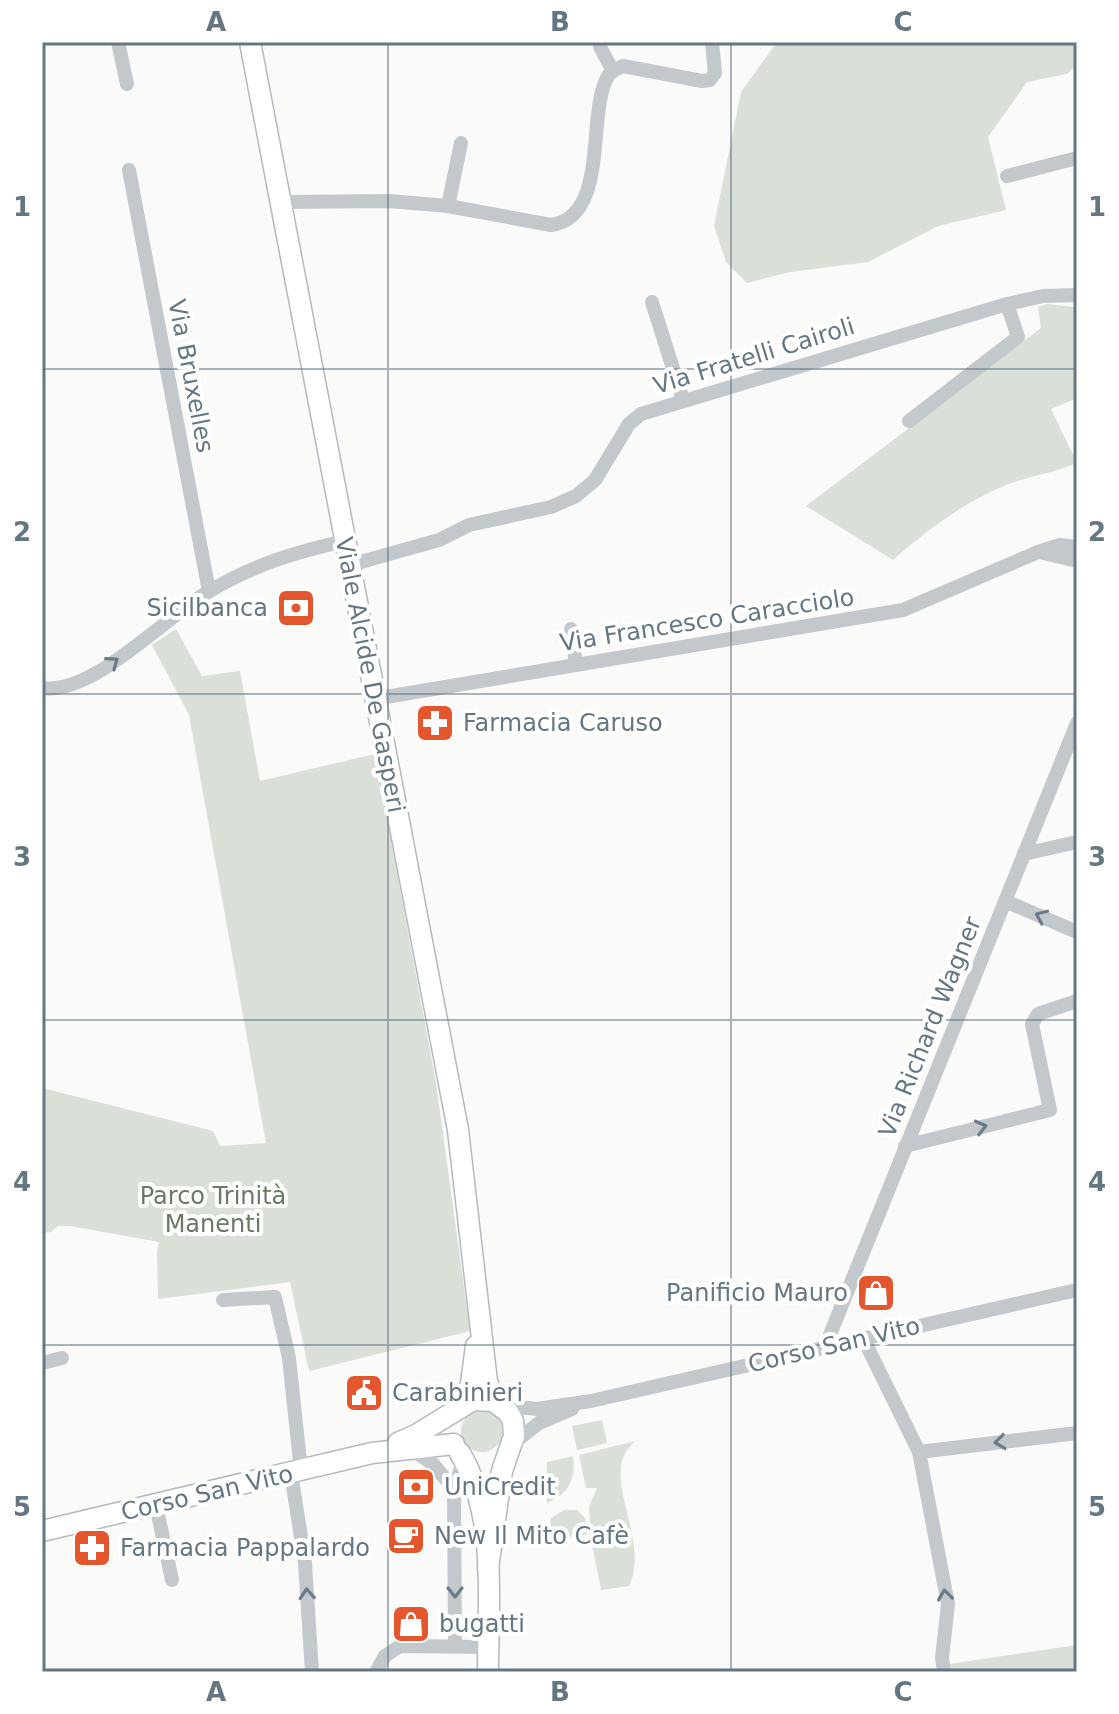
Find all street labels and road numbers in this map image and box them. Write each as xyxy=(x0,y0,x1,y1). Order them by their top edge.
street label: Via Bruxelles xyxy=(162,297,220,455)
street label: Via Fratelli Cairoli xyxy=(650,312,858,400)
street label: Viale Alcide De Gasperi xyxy=(330,535,410,815)
street label: Via Francesco Caracciolo xyxy=(558,583,856,657)
street label: Via Richard Wagner xyxy=(873,912,987,1141)
street label: Corso San Vito xyxy=(745,1312,923,1378)
street label: Corso San Vito xyxy=(118,1460,296,1526)

